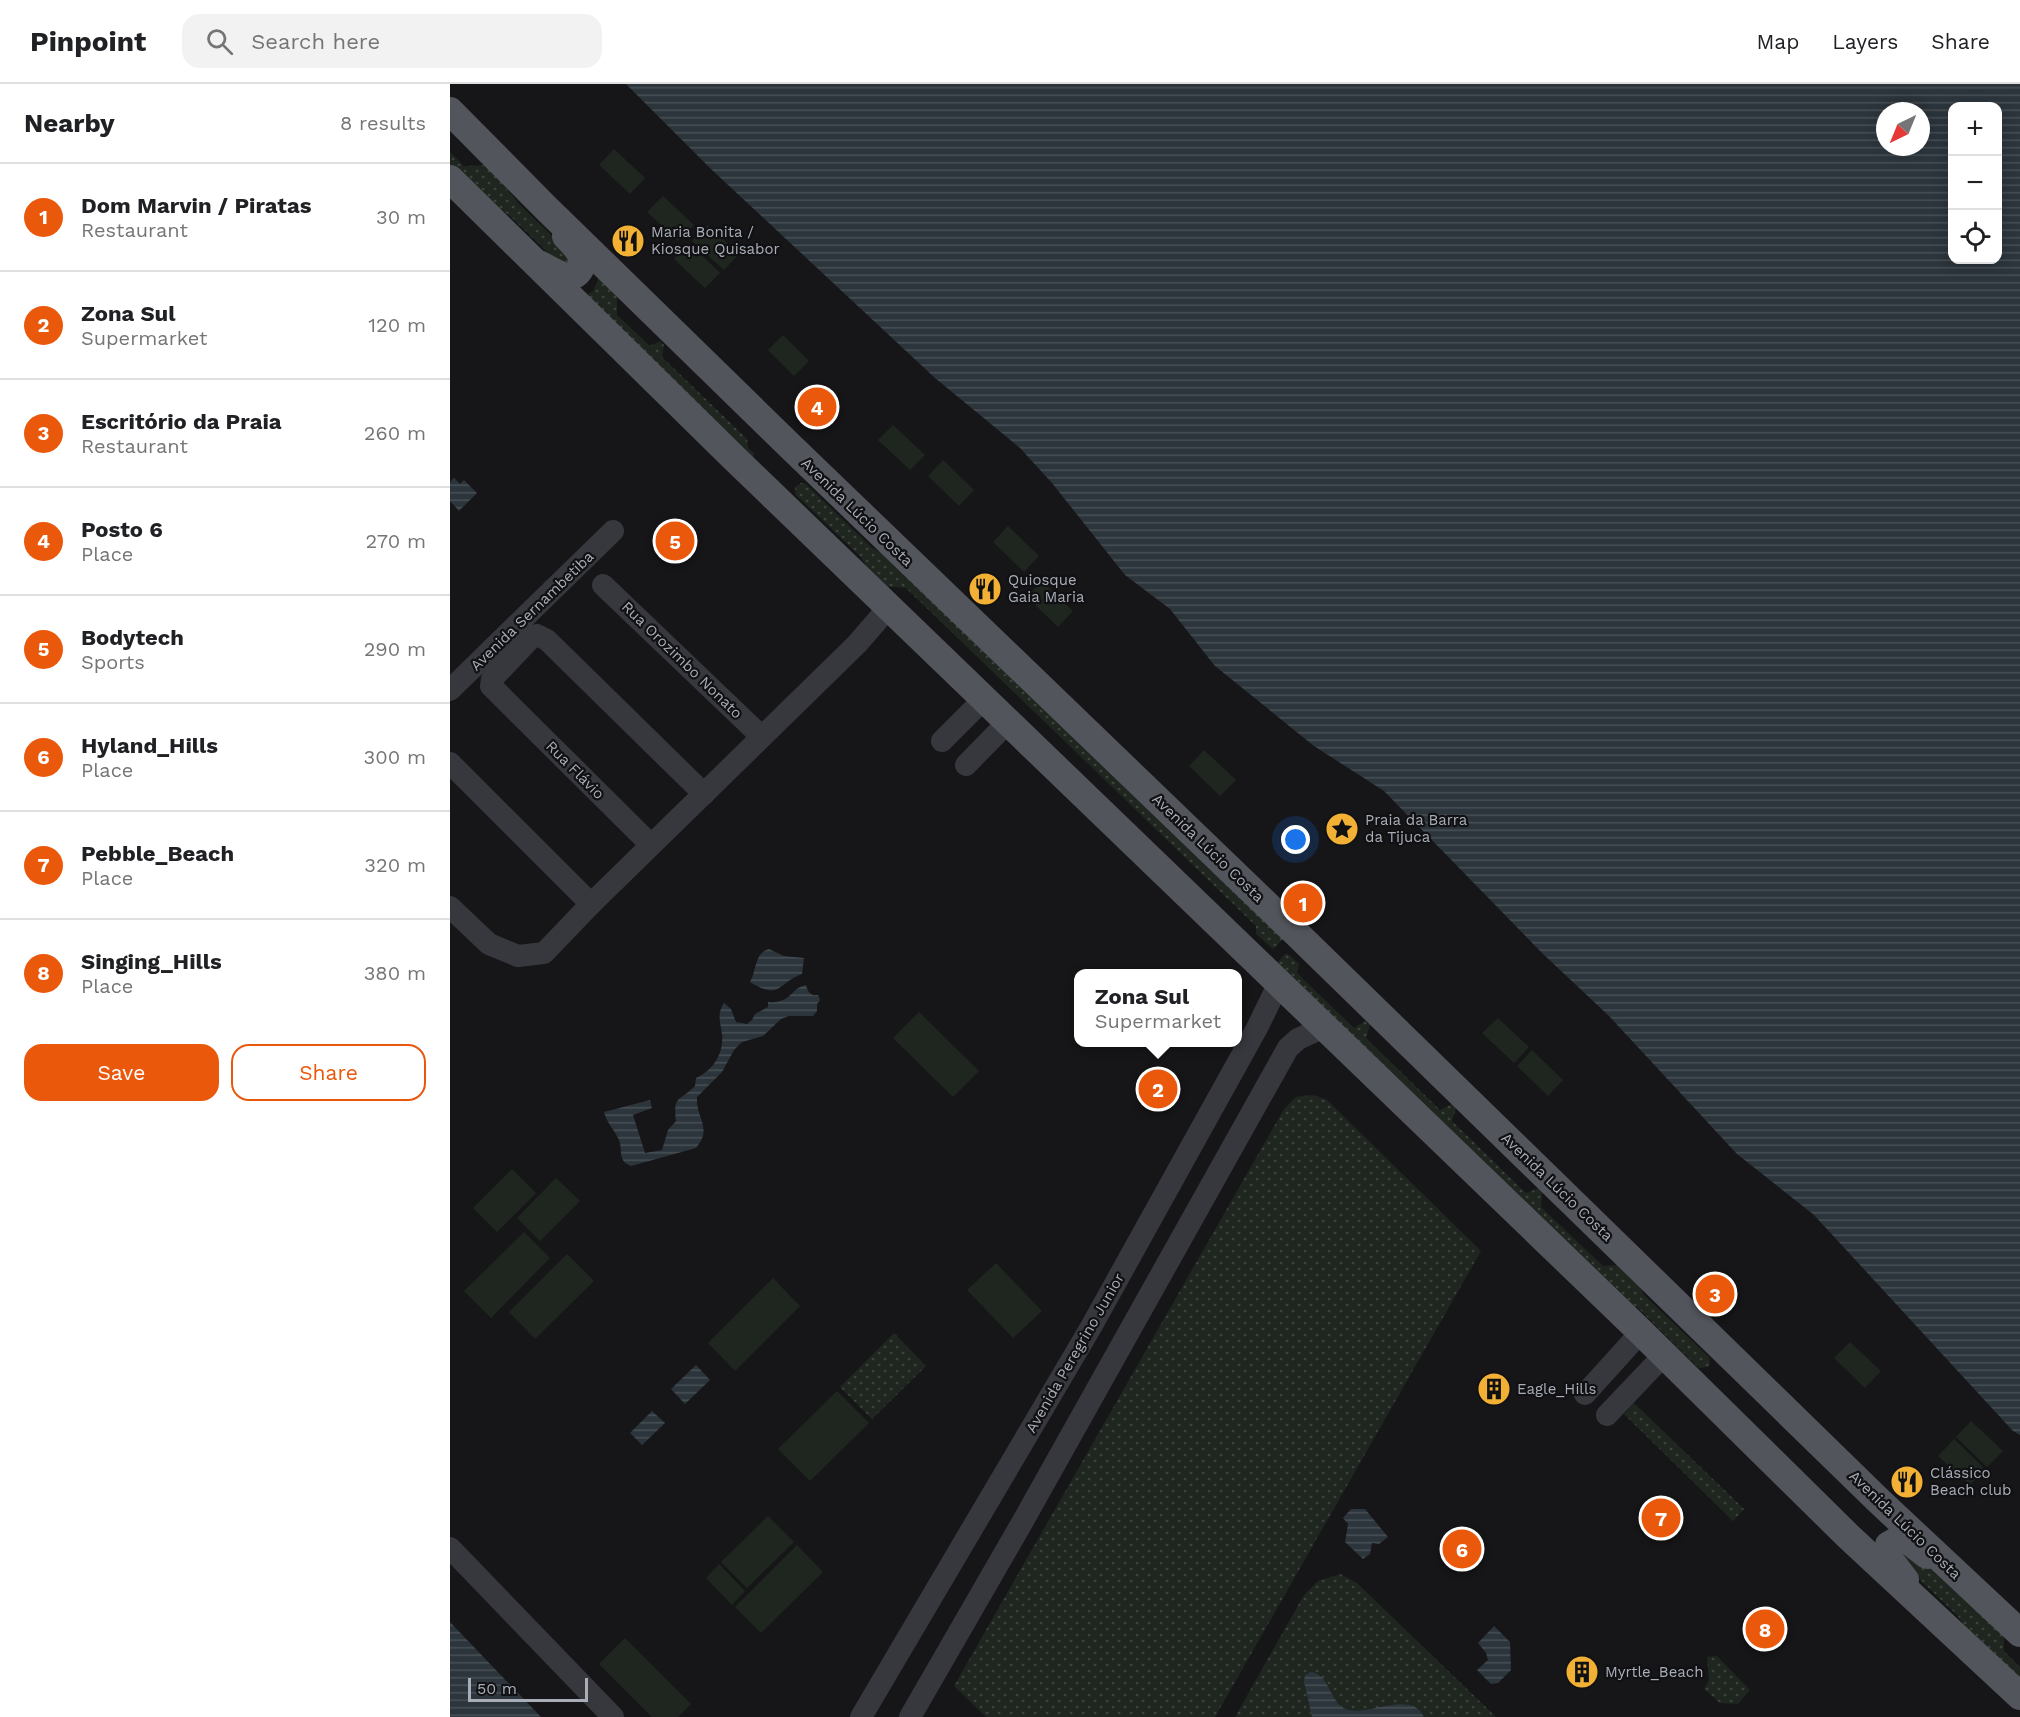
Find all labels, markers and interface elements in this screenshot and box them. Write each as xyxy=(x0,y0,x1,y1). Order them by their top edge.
search box xyxy=(182,14,602,68)
text: Pinpoint xyxy=(30,25,146,58)
icon: search xyxy=(203,25,236,58)
text: Search here xyxy=(251,29,380,54)
text: Map xyxy=(1756,29,1799,54)
text: Layers xyxy=(1832,29,1898,54)
text: Share xyxy=(1931,29,1990,54)
north arrow xyxy=(1876,102,1930,156)
map controls xyxy=(1948,102,2002,264)
button: + xyxy=(1948,102,2002,156)
text: Nearby xyxy=(24,108,115,138)
text: 8 results xyxy=(340,111,426,135)
button: − xyxy=(1948,156,2002,210)
text: Dom Marvin / Piratas xyxy=(81,193,311,218)
text: 1 xyxy=(39,205,48,229)
text: 30 m xyxy=(376,205,426,229)
button: locate xyxy=(1948,210,2002,264)
text: Restaurant xyxy=(81,218,188,242)
restaurant icon: Maria Bonita / Kiosque Quisabor xyxy=(610,223,646,259)
place label: Maria Bonita / Kiosque Quisabor xyxy=(651,223,780,258)
text: Zona Sul xyxy=(81,301,175,326)
text: 2 xyxy=(38,313,49,337)
text: 120 m xyxy=(368,313,426,337)
text: Supermarket xyxy=(81,326,207,350)
pin: 4 xyxy=(798,384,836,430)
text: Escritório da Praia xyxy=(81,409,282,434)
text: 3 xyxy=(38,421,49,445)
text: 260 m xyxy=(364,421,426,445)
text: Restaurant xyxy=(81,434,188,458)
street label: Avenida Lúcio Costa xyxy=(797,454,917,570)
text: Posto 6 xyxy=(81,517,163,542)
pin: 5 xyxy=(656,518,694,564)
text: 4 xyxy=(37,529,50,553)
text: 270 m xyxy=(366,529,426,553)
text: Place xyxy=(81,542,133,566)
street label: Avenida Sernambetiba xyxy=(467,547,598,675)
restaurant icon: Quiosque Gaia Maria xyxy=(967,571,1003,607)
place label: Quiosque Gaia Maria xyxy=(1008,571,1085,606)
street label: Rua Orozimbo Nonato xyxy=(618,598,746,722)
text: Bodytech xyxy=(81,625,184,650)
text: 5 xyxy=(38,637,49,661)
text: 290 m xyxy=(364,637,426,661)
text: Sports xyxy=(81,650,145,674)
text: Hyland_Hills xyxy=(81,733,218,758)
street label: Rua Flávio xyxy=(542,737,608,803)
text: 6 xyxy=(37,745,50,769)
text: 300 m xyxy=(364,745,426,769)
text: Place xyxy=(81,758,133,782)
street label: Avenida Lúcio Costa xyxy=(1148,790,1268,906)
place icon: Praia da Barra da Tijuca xyxy=(1324,811,1360,847)
place label: Praia da Barra da Tijuca xyxy=(1365,811,1468,846)
your location xyxy=(1281,825,1310,854)
text: Pebble_Beach xyxy=(81,841,234,866)
text: 7 xyxy=(37,853,50,877)
text: 320 m xyxy=(364,853,426,877)
text: Place xyxy=(81,866,133,890)
pin: 1 xyxy=(1284,880,1322,926)
text: Singing_Hills xyxy=(81,949,222,974)
text: 8 xyxy=(37,961,50,985)
text: 380 m xyxy=(364,961,426,985)
popup xyxy=(1074,969,1242,1047)
text: Place xyxy=(81,974,133,998)
text: Zona Sul xyxy=(1095,984,1189,1009)
text: Supermarket xyxy=(1095,1009,1221,1033)
button: Save xyxy=(24,1044,219,1101)
button: Share xyxy=(231,1044,426,1101)
pin: 2 xyxy=(1138,1066,1178,1112)
street label: Avenida Lúcio Costa xyxy=(1497,1129,1617,1245)
street label: Avenida Peregrino Junior xyxy=(1022,1270,1128,1436)
pin: 3 xyxy=(1696,1272,1734,1316)
building icon: Eagle_Hills xyxy=(1476,1371,1512,1407)
place label: Eagle_Hills xyxy=(1517,1380,1597,1398)
restaurant icon: Clássico Beach club xyxy=(1889,1464,1925,1500)
place label: Clássico Beach club xyxy=(1930,1464,2011,1499)
street label: Avenida Lúcio Costa xyxy=(1845,1467,1965,1583)
pin: 7 xyxy=(1642,1496,1680,1540)
pin: 6 xyxy=(1442,1526,1482,1572)
pin: 8 xyxy=(1746,1606,1784,1652)
building icon: Myrtle_Beach xyxy=(1564,1654,1600,1690)
place label: Myrtle_Beach xyxy=(1605,1663,1703,1681)
scale bar xyxy=(468,1675,588,1702)
text: 50 m xyxy=(477,1679,517,1698)

